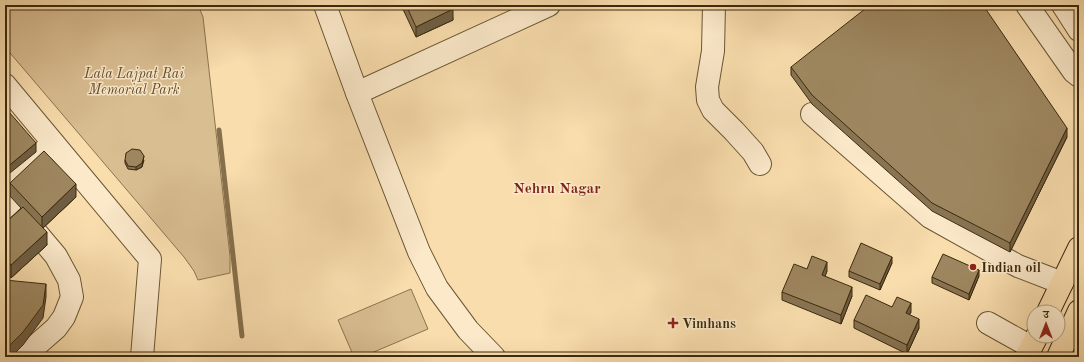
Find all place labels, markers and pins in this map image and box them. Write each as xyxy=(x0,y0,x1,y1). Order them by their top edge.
place label: Indian oil xyxy=(981,261,1041,275)
marker: Indian oil xyxy=(968,262,978,272)
marker: Vimhans xyxy=(667,317,679,329)
place label: Vimhans xyxy=(682,317,736,331)

